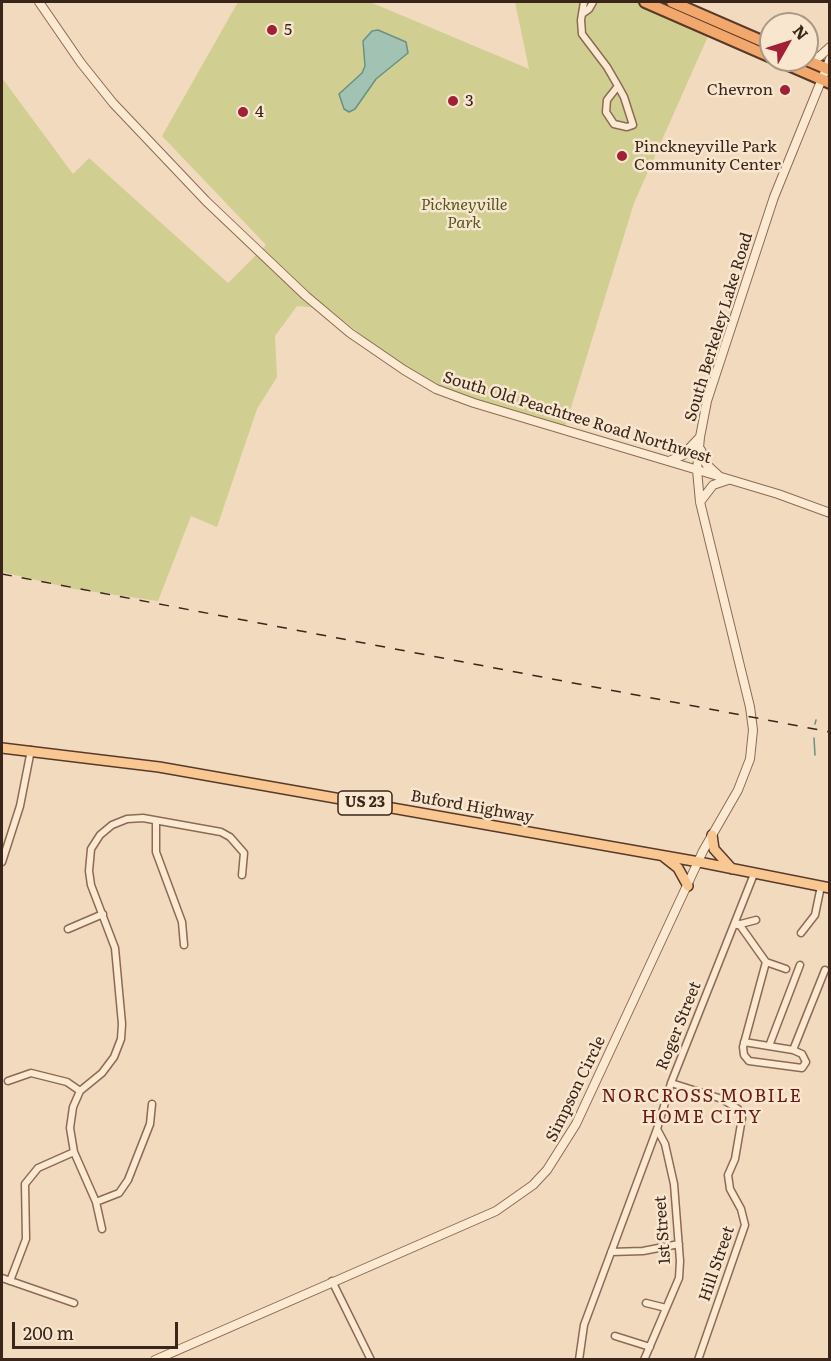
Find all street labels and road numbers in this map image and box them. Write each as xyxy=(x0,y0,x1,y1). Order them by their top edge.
street label: South Berkeley Lake Road xyxy=(681,230,757,424)
street label: South Old Peachtree Road Northwest xyxy=(440,368,714,468)
street label: Buford Highway xyxy=(409,787,535,827)
road number: US 23 xyxy=(338,791,392,815)
street label: Roger Street xyxy=(653,979,705,1073)
street label: Simpson Circle xyxy=(542,1033,610,1145)
street label: 1st Street xyxy=(651,1195,675,1265)
street label: Hill Street xyxy=(695,1224,739,1304)

